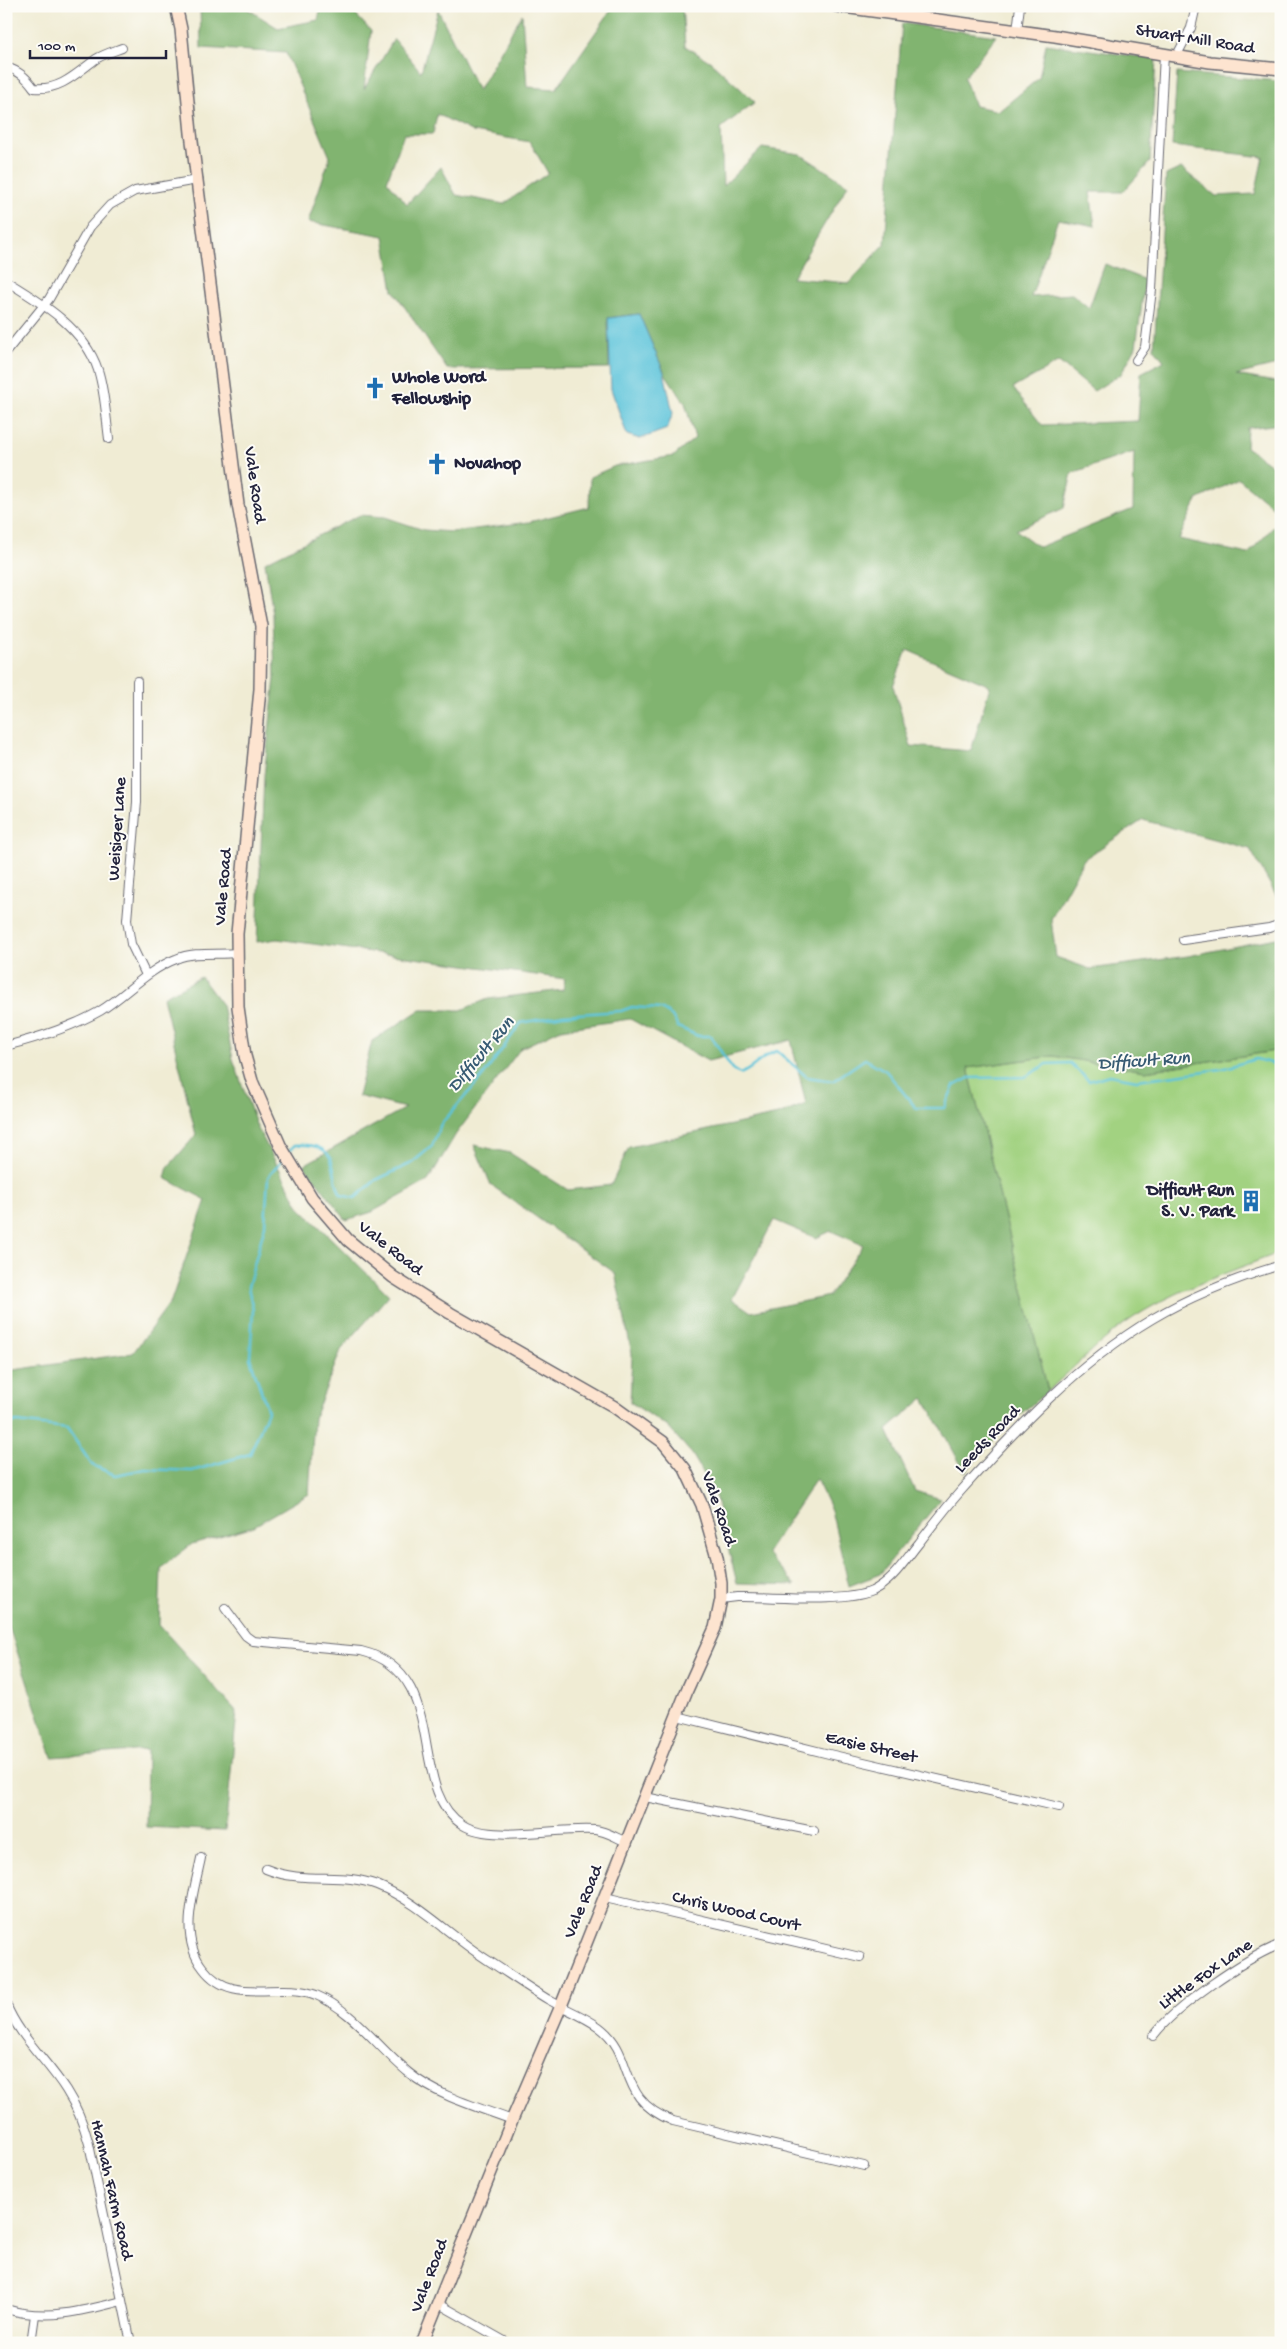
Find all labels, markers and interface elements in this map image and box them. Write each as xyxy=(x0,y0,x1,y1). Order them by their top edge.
street label: Stuart Mill Road xyxy=(1134,20,1257,60)
scale bar xyxy=(30,28,166,60)
text: 100 m xyxy=(37,38,76,56)
place label: Whole Word Fellowship xyxy=(391,368,488,410)
church icon: Whole Word Fellowship xyxy=(362,375,388,401)
street label: Vale Road xyxy=(238,445,270,526)
church icon: Novahop xyxy=(424,451,450,477)
place label: Novahop xyxy=(454,454,521,475)
street label: Weisiger Lane xyxy=(104,776,132,881)
street label: Vale Road xyxy=(210,846,238,927)
water label: Difficult Run xyxy=(444,1012,521,1098)
water label: Difficult Run xyxy=(1097,1047,1192,1077)
place label: Difficult Run S. V. Park xyxy=(1145,1181,1236,1223)
building icon: Difficult Run S. V. Park xyxy=(1238,1188,1264,1214)
street label: Vale Road xyxy=(352,1216,428,1282)
street label: Leeds Road xyxy=(951,1401,1026,1478)
street label: Vale Road xyxy=(695,1468,741,1550)
street label: Easie Street xyxy=(823,1727,920,1769)
street label: Vale Road xyxy=(559,1861,609,1942)
street label: Chris Wood Court xyxy=(670,1887,804,1937)
street label: Little Fox Lane xyxy=(1155,1935,1257,2015)
street label: Hannah Farm Road xyxy=(85,2118,138,2264)
street label: Vale Road xyxy=(406,2235,454,2317)

